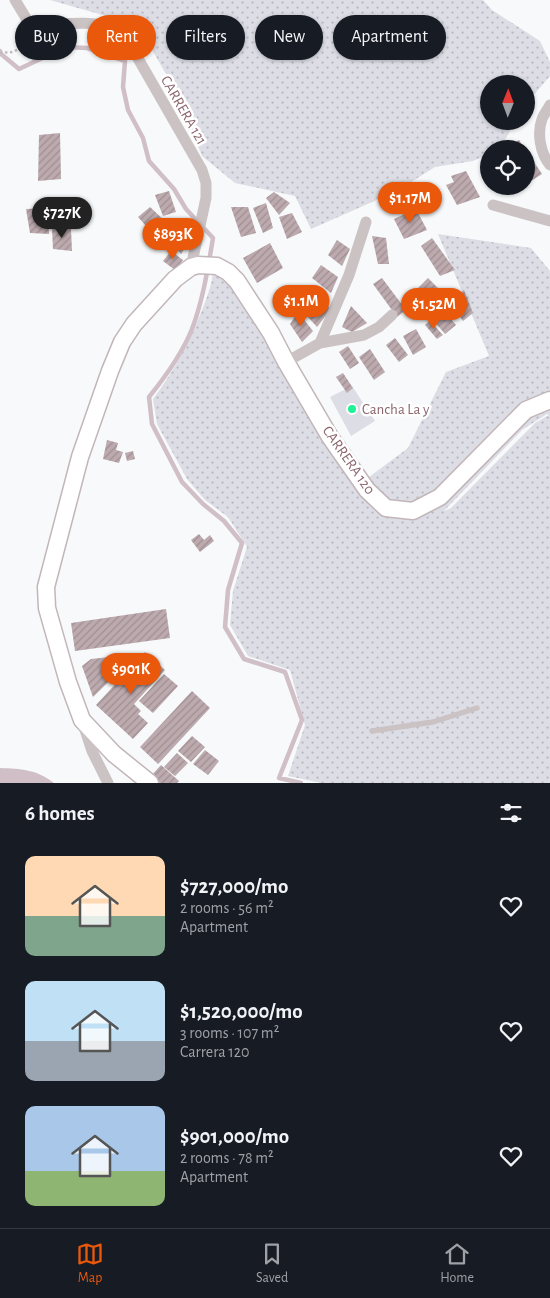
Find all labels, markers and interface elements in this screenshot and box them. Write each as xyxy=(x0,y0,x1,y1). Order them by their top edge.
chip: Buy xyxy=(15,15,77,60)
chip: Rent xyxy=(87,15,156,60)
chip: Filters xyxy=(166,15,245,60)
chip: New xyxy=(255,15,323,60)
chip: Apartment xyxy=(333,15,446,60)
street label: CARRERA 121 xyxy=(158,73,209,147)
north arrow xyxy=(480,75,535,130)
map controls xyxy=(480,75,535,195)
button: locate xyxy=(480,140,535,195)
pin: $1.17M xyxy=(369,182,451,224)
text: $1.17M xyxy=(389,190,431,206)
pin: $727K xyxy=(27,196,97,239)
text: $727K xyxy=(43,205,81,221)
pin: $893K xyxy=(138,218,208,260)
text: $893K xyxy=(153,226,193,242)
pin: $1.1M xyxy=(266,284,336,327)
pin: $1.52M xyxy=(393,288,475,330)
text: $1.1M xyxy=(283,293,319,309)
text: $1.52M xyxy=(412,296,456,312)
place label: Cancha La y xyxy=(362,402,430,417)
marker: Cancha La y xyxy=(346,403,358,415)
street label: CARRERA 120 xyxy=(320,423,378,497)
pin: $901K xyxy=(96,652,166,695)
text: $901K xyxy=(112,661,150,677)
icon: filters xyxy=(497,799,525,827)
text: 6 homes xyxy=(25,803,95,824)
icon: home xyxy=(65,876,125,936)
text: $727,000/mo xyxy=(180,876,288,897)
icon: heart xyxy=(497,892,525,920)
text: 2 rooms · 56 m² xyxy=(180,900,274,916)
text: Apartment xyxy=(180,919,248,935)
icon: home xyxy=(65,1001,125,1061)
text: $1,520,000/mo xyxy=(180,1001,303,1022)
icon: heart xyxy=(497,1017,525,1045)
text: 3 rooms · 107 m² xyxy=(180,1025,279,1041)
text: Carrera 120 xyxy=(180,1044,250,1060)
icon: home xyxy=(65,1126,125,1186)
text: $901,000/mo xyxy=(180,1126,289,1147)
icon: heart xyxy=(497,1142,525,1170)
text: 2 rooms · 78 m² xyxy=(180,1150,274,1166)
text: Apartment xyxy=(180,1169,248,1185)
tab: Map xyxy=(76,1240,104,1287)
tab: Saved xyxy=(256,1240,288,1287)
tab: Home xyxy=(440,1240,474,1287)

